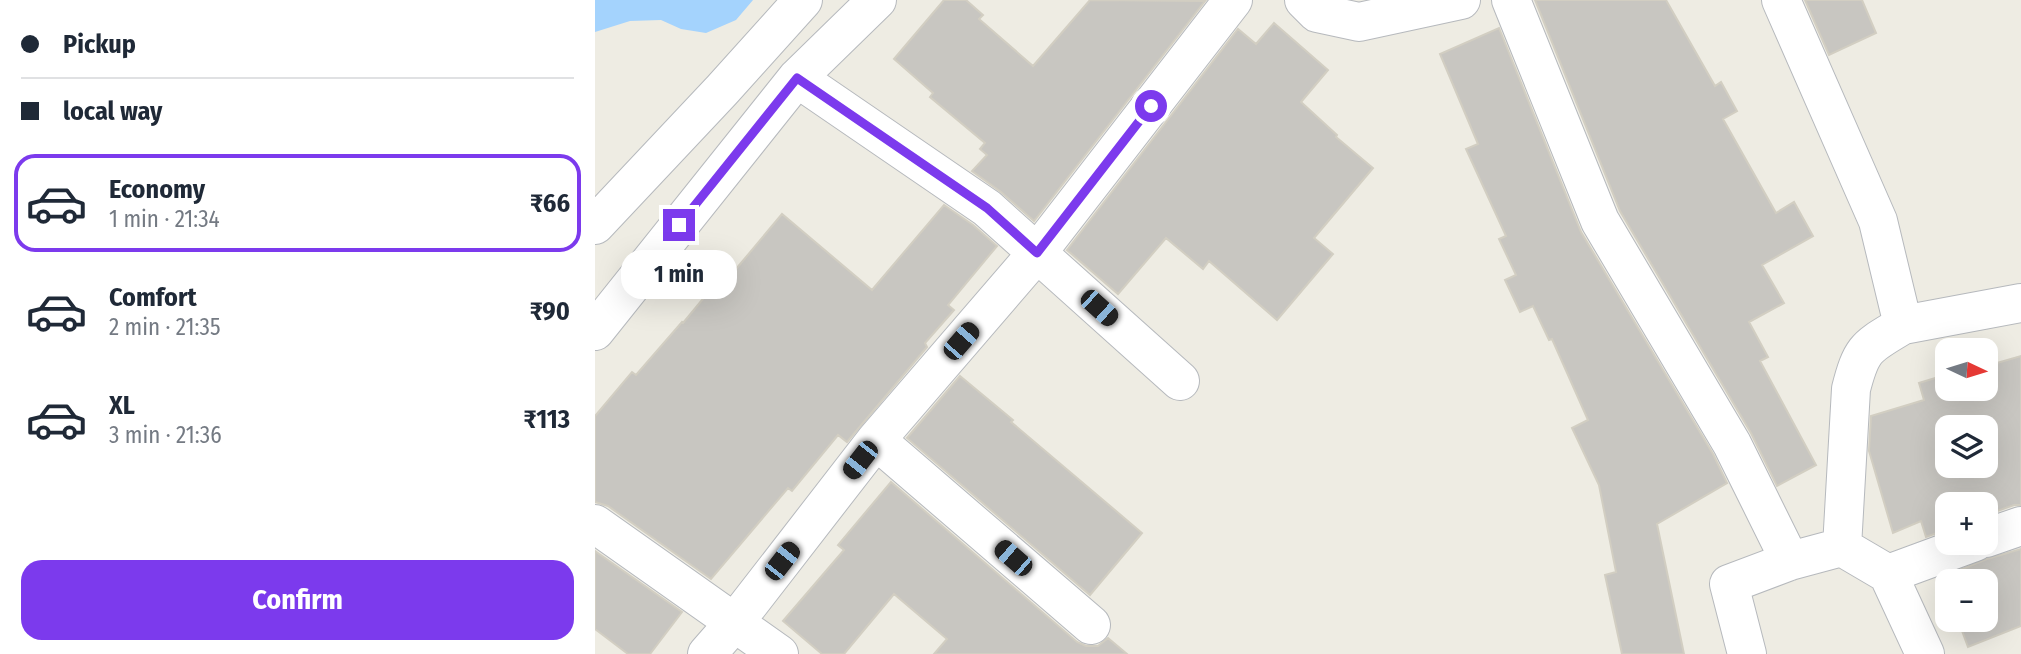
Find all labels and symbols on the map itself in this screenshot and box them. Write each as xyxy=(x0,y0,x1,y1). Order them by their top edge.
route start xyxy=(1135,90,1167,122)
route end xyxy=(663,209,695,241)
callout: 1 min xyxy=(621,250,737,298)
car xyxy=(1077,286,1122,330)
car xyxy=(940,318,983,364)
north arrow xyxy=(1935,338,1999,401)
car xyxy=(839,437,882,483)
car xyxy=(991,536,1036,580)
car xyxy=(761,538,804,584)

